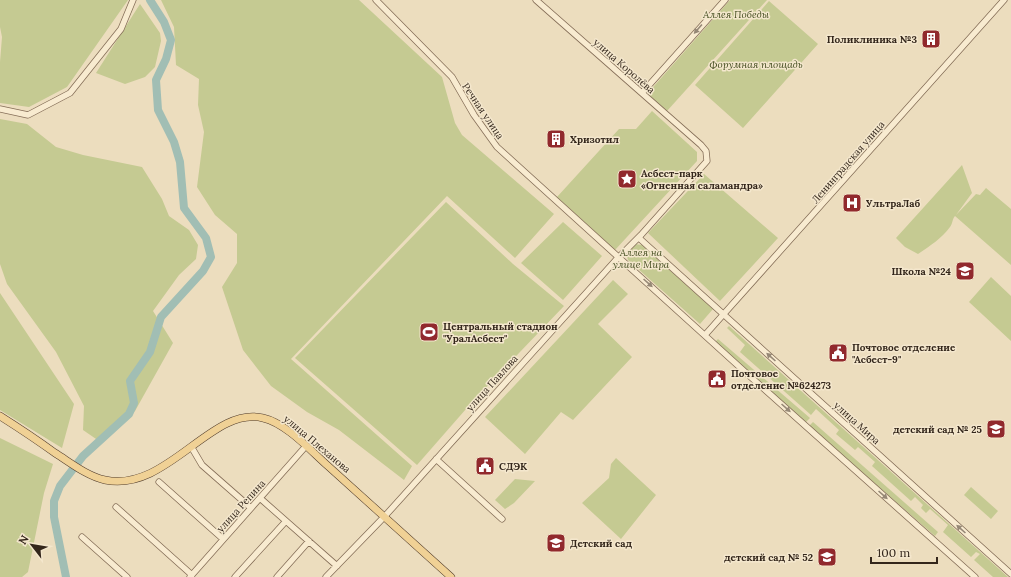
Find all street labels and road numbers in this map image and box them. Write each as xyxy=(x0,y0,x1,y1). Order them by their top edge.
street label: улица Королёва xyxy=(591,36,657,96)
street label: Речная улица xyxy=(459,80,507,142)
street label: Ленинградская улица xyxy=(809,118,887,206)
street label: улица Павлова xyxy=(463,352,521,414)
street label: улица Мира xyxy=(831,399,883,447)
street label: улица Плеханова xyxy=(281,412,353,476)
street label: улица Репина xyxy=(214,477,268,535)

